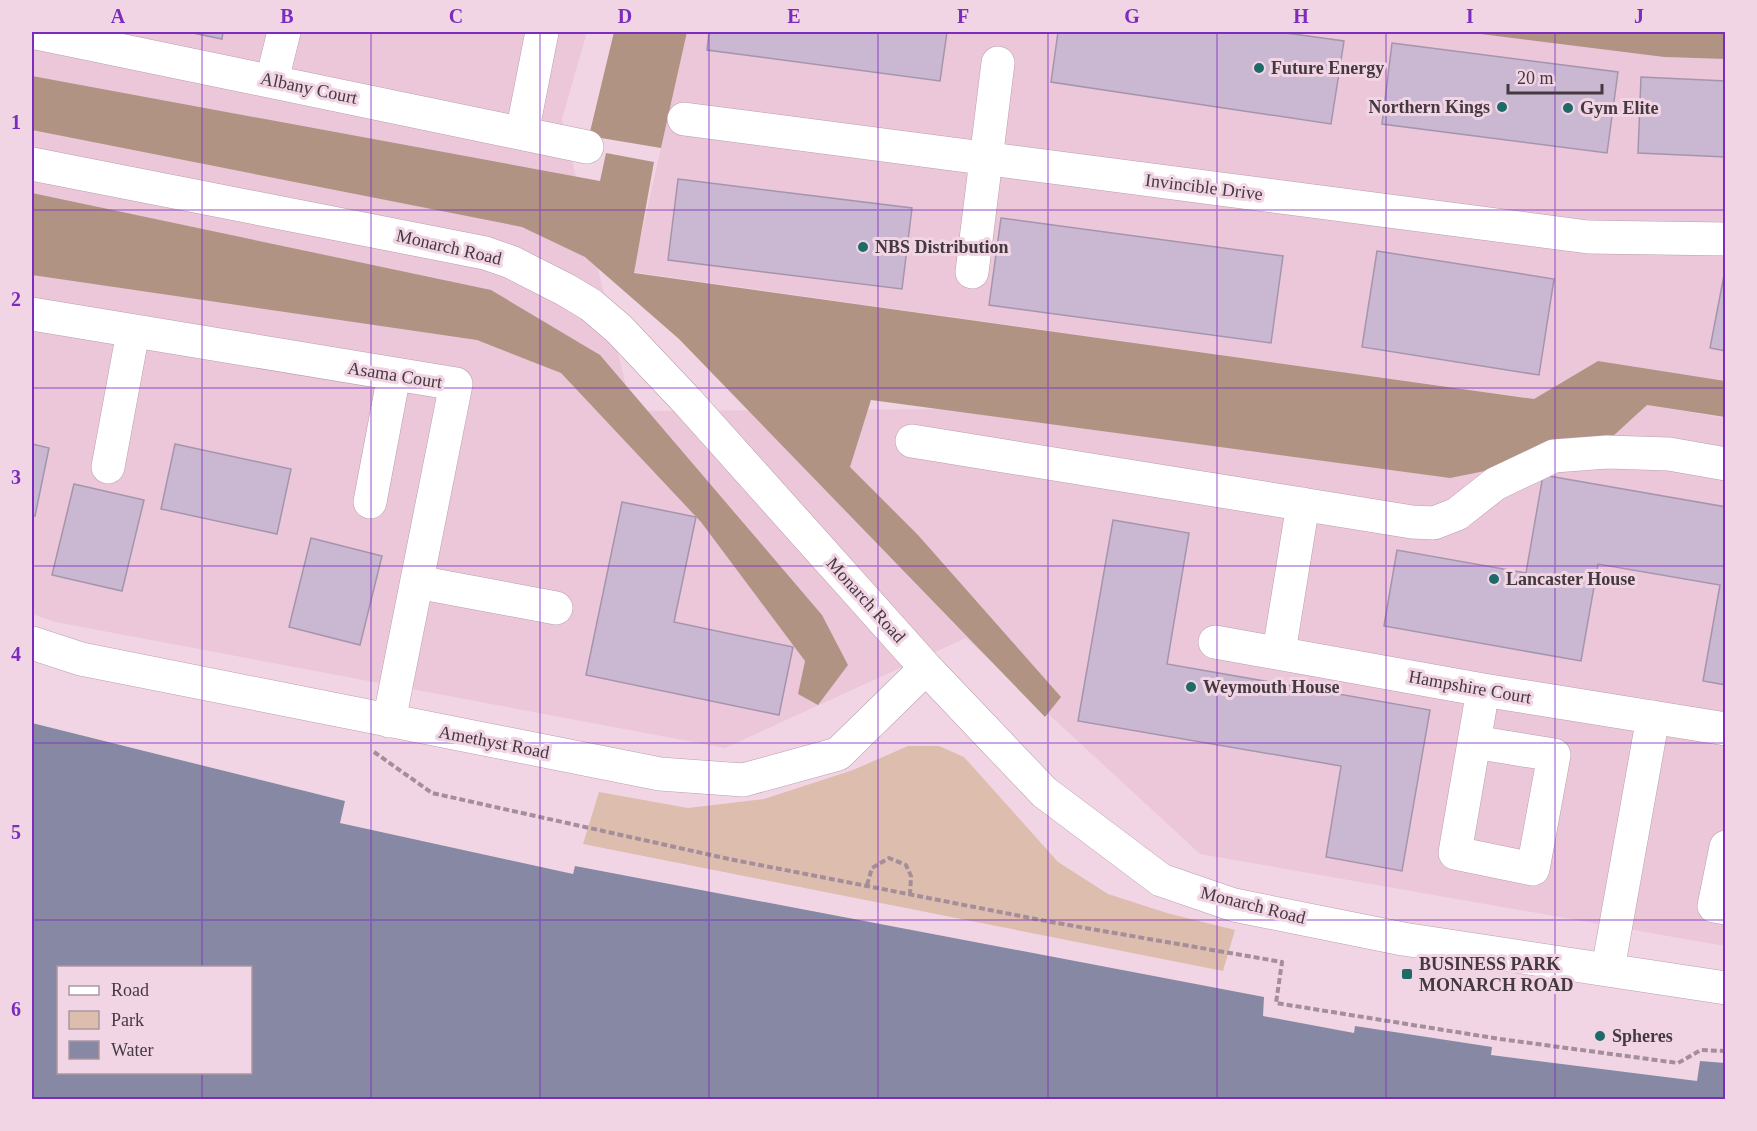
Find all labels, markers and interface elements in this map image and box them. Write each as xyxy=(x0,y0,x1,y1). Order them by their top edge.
text: A xyxy=(111,5,126,27)
text: B xyxy=(280,5,294,27)
text: C xyxy=(449,5,463,27)
text: D xyxy=(618,5,632,27)
text: E xyxy=(787,5,801,27)
text: F xyxy=(957,5,969,27)
text: G xyxy=(1124,5,1140,27)
text: H xyxy=(1293,5,1309,27)
text: I xyxy=(1466,5,1474,27)
text: J xyxy=(1634,5,1644,27)
scale bar xyxy=(1508,57,1602,95)
place label: Future Energy xyxy=(1271,58,1384,78)
marker: Future Energy xyxy=(1252,61,1266,75)
street label: Albany Court xyxy=(259,68,359,108)
text: 20 m xyxy=(1517,68,1554,88)
place label: Northern Kings xyxy=(1369,97,1490,117)
place label: Gym Elite xyxy=(1580,98,1659,118)
marker: Northern Kings xyxy=(1495,100,1509,114)
marker: Gym Elite xyxy=(1561,101,1575,115)
text: 1 xyxy=(11,111,21,133)
street label: Invincible Drive xyxy=(1144,170,1264,204)
street label: Monarch Road xyxy=(394,225,504,269)
place label: NBS Distribution xyxy=(875,237,1009,257)
marker: NBS Distribution xyxy=(856,240,870,254)
text: 2 xyxy=(11,288,21,310)
street label: Asama Court xyxy=(346,358,444,392)
text: 3 xyxy=(11,466,21,488)
street label: Monarch Road xyxy=(823,553,909,647)
place label: Lancaster House xyxy=(1506,569,1635,589)
marker: Lancaster House xyxy=(1487,572,1501,586)
text: 4 xyxy=(11,643,21,665)
street label: Hampshire Court xyxy=(1407,666,1533,708)
place label: Weymouth House xyxy=(1203,677,1340,697)
marker: Weymouth House xyxy=(1184,680,1198,694)
street label: Amethyst Road xyxy=(437,721,551,763)
text: 5 xyxy=(11,821,21,843)
street label: Monarch Road xyxy=(1198,882,1308,928)
place label: BUSINESS PARK MONARCH ROAD xyxy=(1419,954,1574,995)
legend xyxy=(57,966,252,1074)
marker: BUSINESS PARK MONARCH ROAD xyxy=(1400,967,1414,981)
text: Road xyxy=(111,980,149,1000)
text: 6 xyxy=(11,998,21,1020)
text: Park xyxy=(111,1010,144,1030)
place label: Spheres xyxy=(1612,1026,1673,1046)
marker: Spheres xyxy=(1593,1029,1607,1043)
text: Water xyxy=(111,1040,154,1060)

